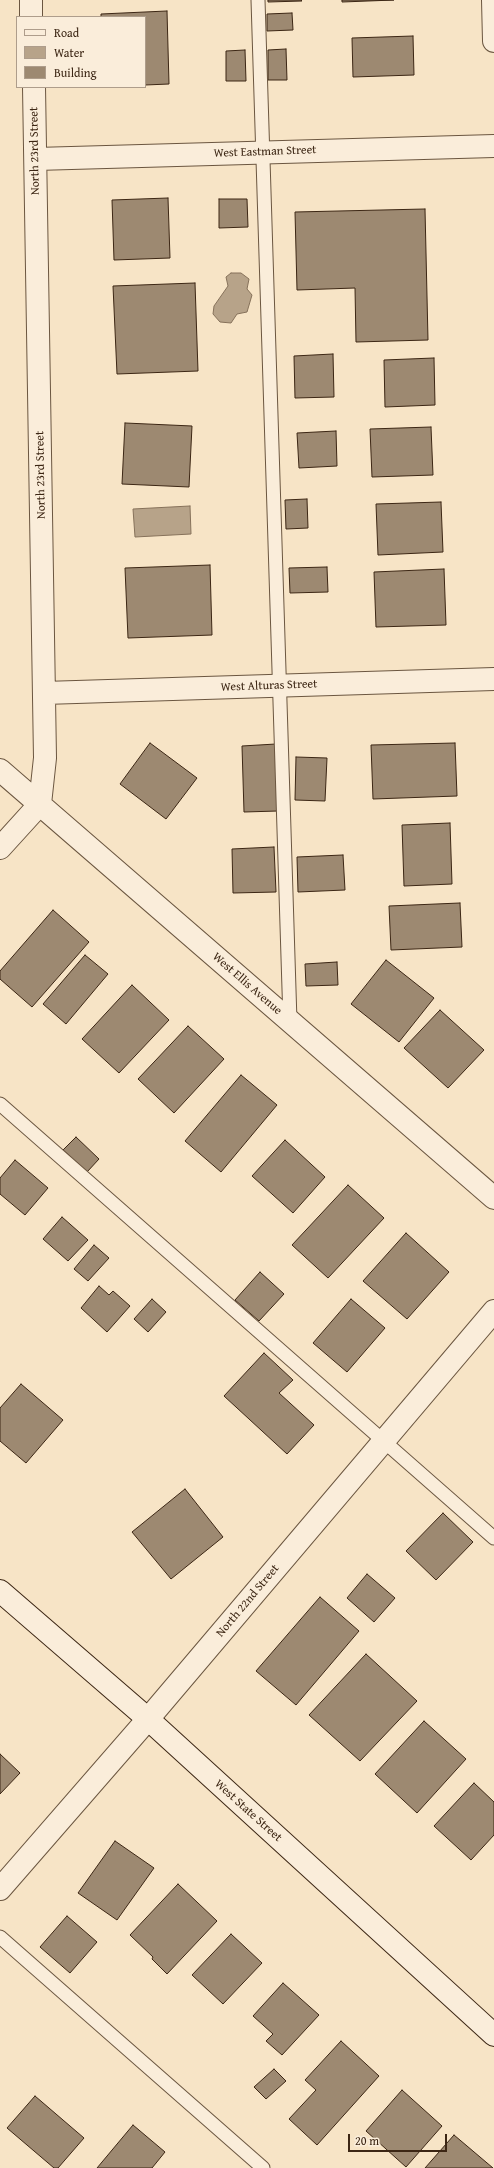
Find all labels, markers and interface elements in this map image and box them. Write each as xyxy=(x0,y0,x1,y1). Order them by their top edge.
legend xyxy=(16,16,146,88)
text: Road xyxy=(54,24,79,41)
text: Water xyxy=(54,44,84,61)
text: Building xyxy=(54,64,97,81)
street label: North 23rd Street xyxy=(27,107,43,195)
street label: West Eastman Street xyxy=(213,143,317,161)
street label: North 23rd Street xyxy=(33,431,49,519)
street label: West Alturas Street xyxy=(220,677,318,695)
street label: West Ellis Avenue xyxy=(209,950,285,1018)
street label: North 22nd Street xyxy=(213,1562,283,1640)
street label: West State Street xyxy=(211,1777,285,1845)
scale bar xyxy=(350,2126,449,2152)
text: 20 m xyxy=(355,2132,379,2149)

